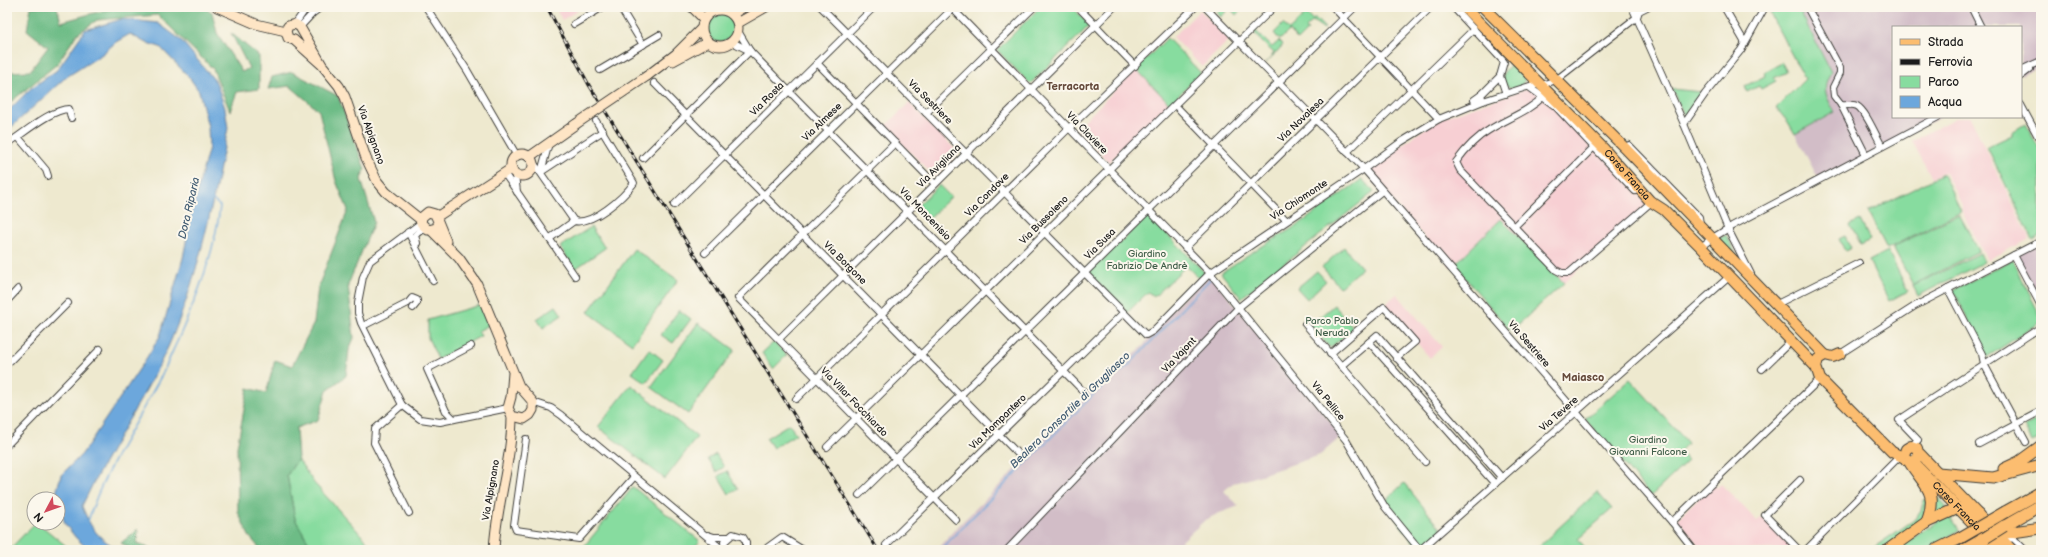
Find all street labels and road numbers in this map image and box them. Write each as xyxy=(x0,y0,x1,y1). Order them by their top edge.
street label: Via Sestriere xyxy=(905,77,955,127)
street label: Via Rosta xyxy=(748,79,787,118)
street label: Via Novalesa xyxy=(1276,95,1327,145)
street label: Via Almese xyxy=(800,100,844,144)
street label: Via Alpignano xyxy=(355,104,387,166)
street label: Via Claviere xyxy=(1064,109,1110,157)
street label: Via Avigliana xyxy=(915,141,964,190)
street label: Corso Francia xyxy=(1601,147,1653,203)
street label: Via Condove xyxy=(963,170,1012,219)
street label: Via Chiomonte xyxy=(1268,177,1330,223)
street label: Via Moncenisio xyxy=(897,185,954,243)
street label: Via Bussoleno xyxy=(1017,193,1071,247)
street label: Via Susa xyxy=(1082,226,1118,262)
street label: Via Borgone xyxy=(821,239,869,287)
street label: Via Sestriere xyxy=(1505,318,1553,370)
street label: Via Vajont xyxy=(1159,335,1199,375)
street label: Via Villar Focchiardo xyxy=(818,365,890,439)
street label: Via Pellice xyxy=(1309,379,1347,423)
street label: Via Mompantero xyxy=(967,392,1029,452)
street label: Via Tevere xyxy=(1537,394,1581,434)
street label: Via Alpignano xyxy=(480,458,502,521)
street label: Corso Francia xyxy=(1930,479,1983,533)

